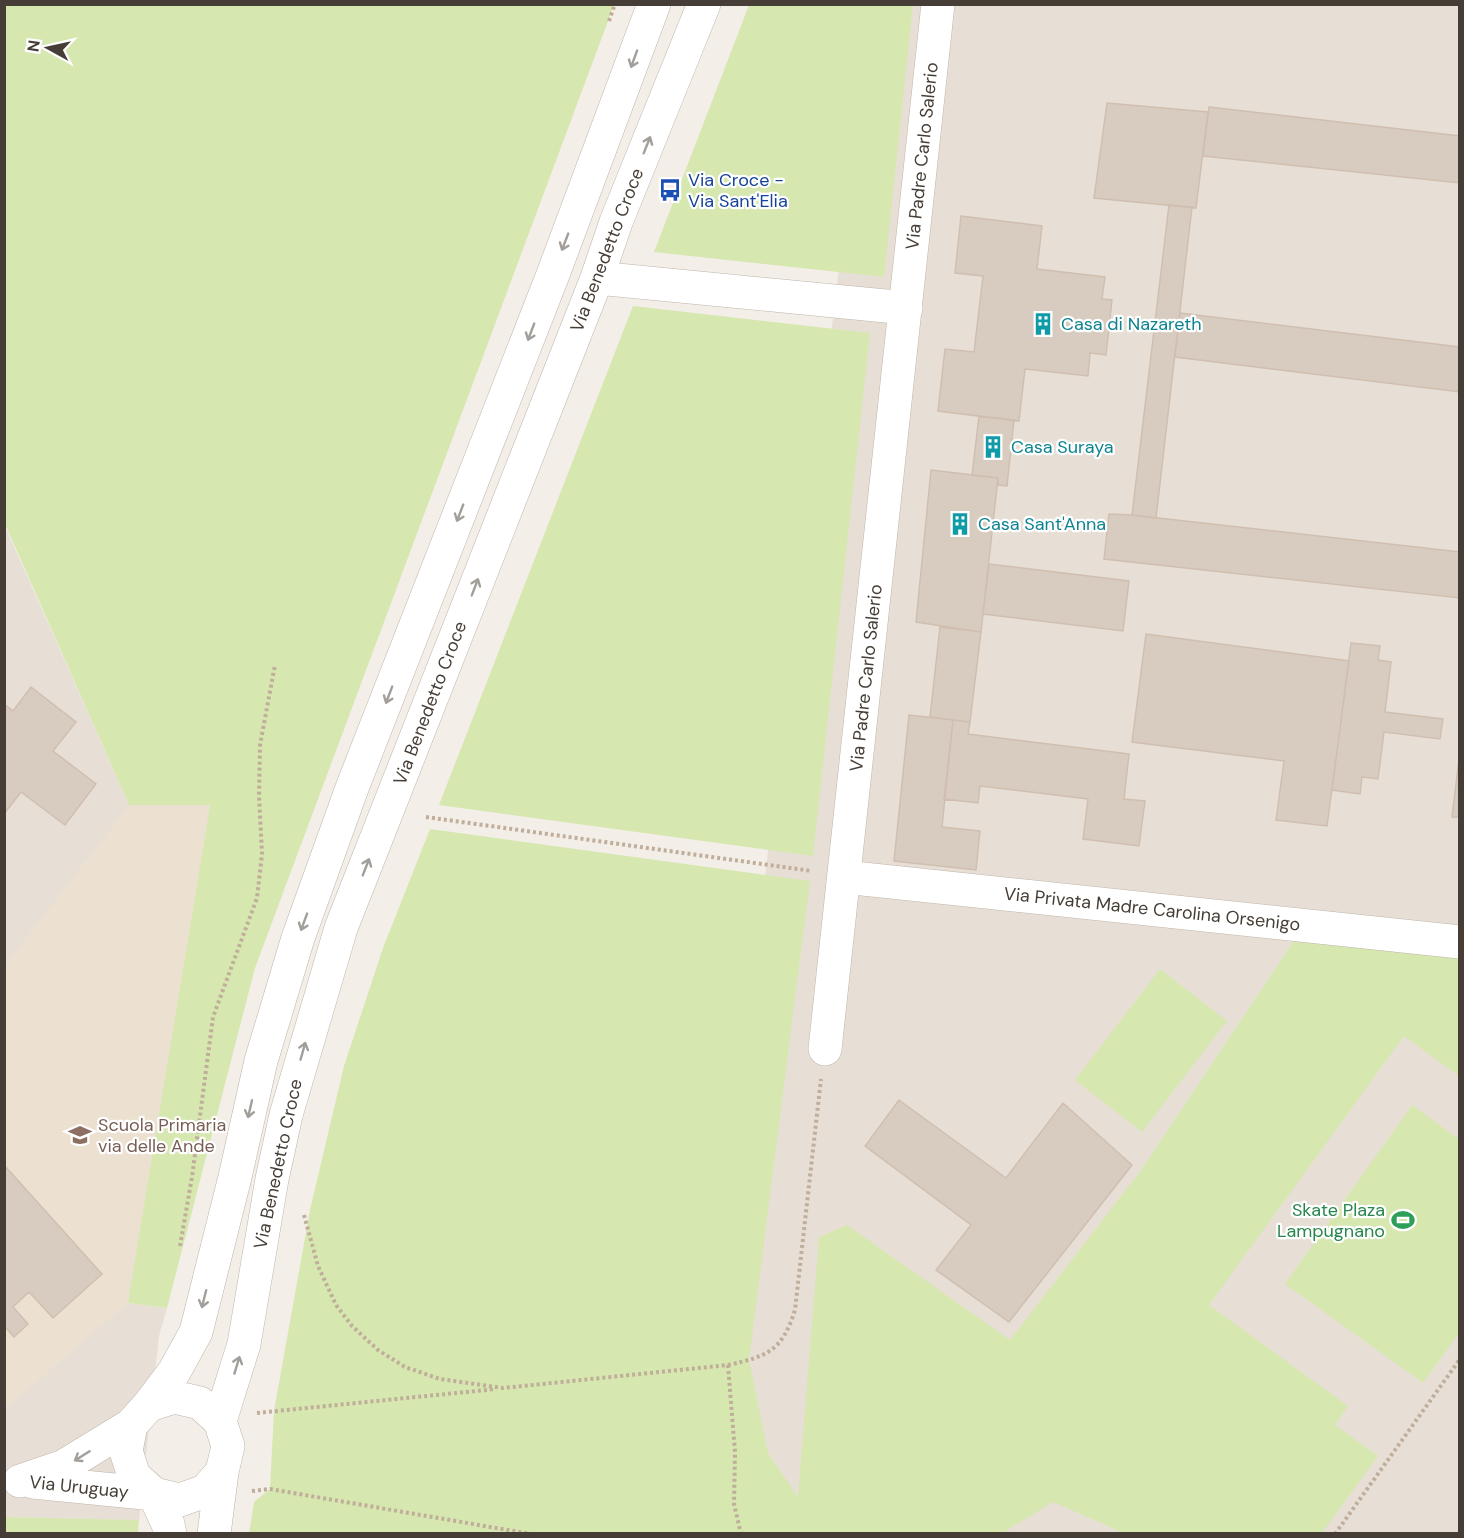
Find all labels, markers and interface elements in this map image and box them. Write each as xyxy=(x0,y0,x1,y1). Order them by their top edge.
north arrow xyxy=(18,18,78,78)
text: N xyxy=(22,39,45,53)
one-way arrow xyxy=(628,49,639,68)
street label: Via Padre Carlo Salerio xyxy=(900,61,944,251)
one-way arrow xyxy=(642,136,653,154)
street label: Via Benedetto Croce xyxy=(565,165,649,335)
place label: Via Croce - Via Sant'Elia xyxy=(688,168,788,213)
bus stop icon: Via Croce - Via Sant'Elia xyxy=(657,177,683,203)
one-way arrow xyxy=(559,232,570,251)
building icon: Casa di Nazareth xyxy=(1030,311,1056,337)
place label: Casa di Nazareth xyxy=(1061,312,1202,336)
one-way arrow xyxy=(524,322,535,340)
building icon: Casa Suraya xyxy=(980,434,1006,460)
place label: Casa Suraya xyxy=(1011,435,1114,459)
one-way arrow xyxy=(454,504,465,522)
building icon: Casa Sant'Anna xyxy=(947,511,973,537)
place label: Casa Sant'Anna xyxy=(978,512,1106,536)
one-way arrow xyxy=(470,579,481,597)
street label: Via Padre Carlo Salerio xyxy=(844,583,888,773)
street label: Via Benedetto Croce xyxy=(388,618,472,788)
one-way arrow xyxy=(382,685,393,704)
one-way arrow xyxy=(361,858,372,876)
street label: Via Privata Madre Carolina Orsenigo xyxy=(1003,881,1301,937)
one-way arrow xyxy=(297,912,308,931)
one-way arrow xyxy=(298,1042,310,1061)
street label: Via Benedetto Croce xyxy=(248,1077,308,1251)
one-way arrow xyxy=(244,1099,255,1118)
place label: Scuola Primaria via delle Ande xyxy=(98,1113,226,1158)
school or university icon: Scuola Primaria via delle Ande xyxy=(67,1122,93,1148)
place label: Skate Plaza Lampugnano xyxy=(1277,1198,1385,1243)
sports icon: Skate Plaza Lampugnano xyxy=(1390,1207,1416,1233)
one-way arrow xyxy=(198,1289,210,1308)
one-way arrow xyxy=(232,1356,243,1375)
one-way arrow xyxy=(74,1450,91,1462)
street label: Via Uruguay xyxy=(28,1470,130,1504)

